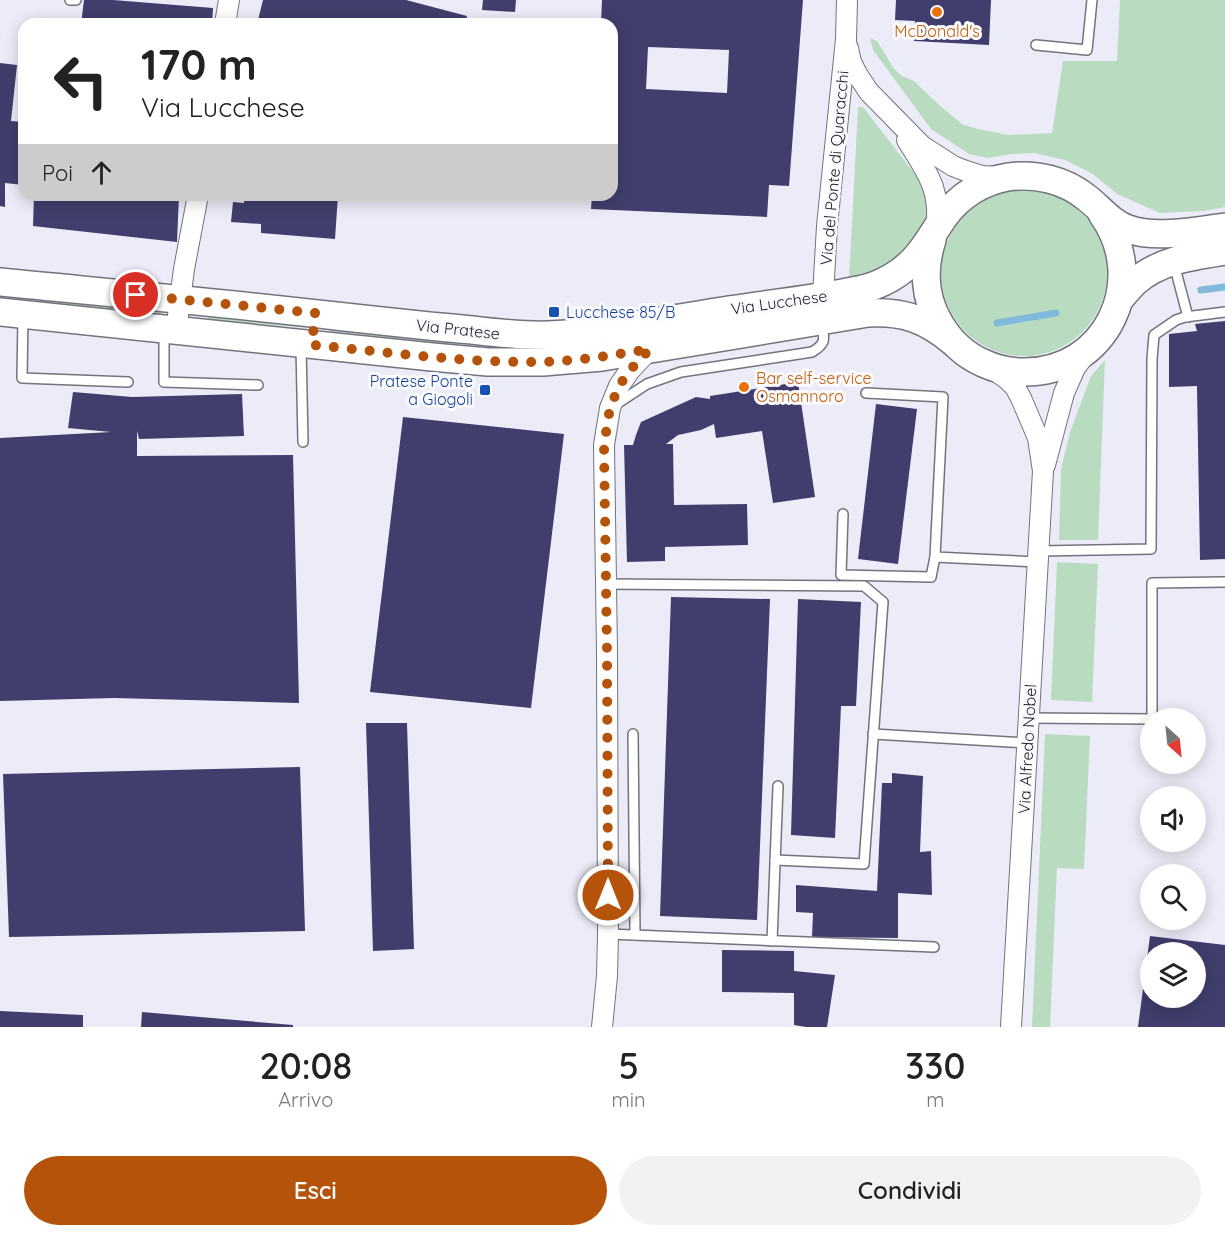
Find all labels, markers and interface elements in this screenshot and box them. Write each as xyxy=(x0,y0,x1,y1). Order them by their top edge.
marker: McDonald's xyxy=(930,5,944,19)
place label: McDonald's xyxy=(894,21,980,41)
text: 170 m xyxy=(141,38,257,91)
icon: left xyxy=(42,42,120,120)
street label: Via del Ponte di Quaracchi xyxy=(816,70,852,266)
text: Via Lucchese xyxy=(141,90,305,124)
icon: ahead xyxy=(85,156,118,189)
text: Poi xyxy=(42,159,73,187)
pin xyxy=(110,269,161,320)
icon: arrive xyxy=(119,278,152,311)
street label: Via Lucchese xyxy=(730,285,828,319)
place label: Lucchese 85/B xyxy=(566,302,675,322)
marker: Lucchese 85/B xyxy=(547,305,561,319)
street label: Via Pratese xyxy=(415,315,501,343)
place label: Bar self-service Osmannoro xyxy=(756,368,872,406)
place label: Pratese Ponte a Giogoli xyxy=(370,371,473,409)
marker: Bar self-service Osmannoro xyxy=(737,380,751,394)
marker: Pratese Ponte a Giogoli xyxy=(478,383,492,397)
street label: Via Alfredo Nobel xyxy=(1014,683,1040,815)
north arrow xyxy=(1140,708,1206,774)
map controls xyxy=(1140,708,1206,1008)
button: sound xyxy=(1140,786,1206,852)
position arrow xyxy=(576,863,640,927)
button: search xyxy=(1140,864,1206,930)
button: layers xyxy=(1140,942,1206,1008)
text: 20:08 xyxy=(260,1043,352,1088)
text: 5 xyxy=(618,1043,639,1088)
text: 330 xyxy=(905,1043,965,1088)
text: Arrivo xyxy=(278,1087,333,1112)
text: min xyxy=(612,1087,646,1112)
text: m xyxy=(926,1087,944,1112)
button: Esci xyxy=(24,1156,607,1225)
button: Condividi xyxy=(619,1156,1201,1225)

